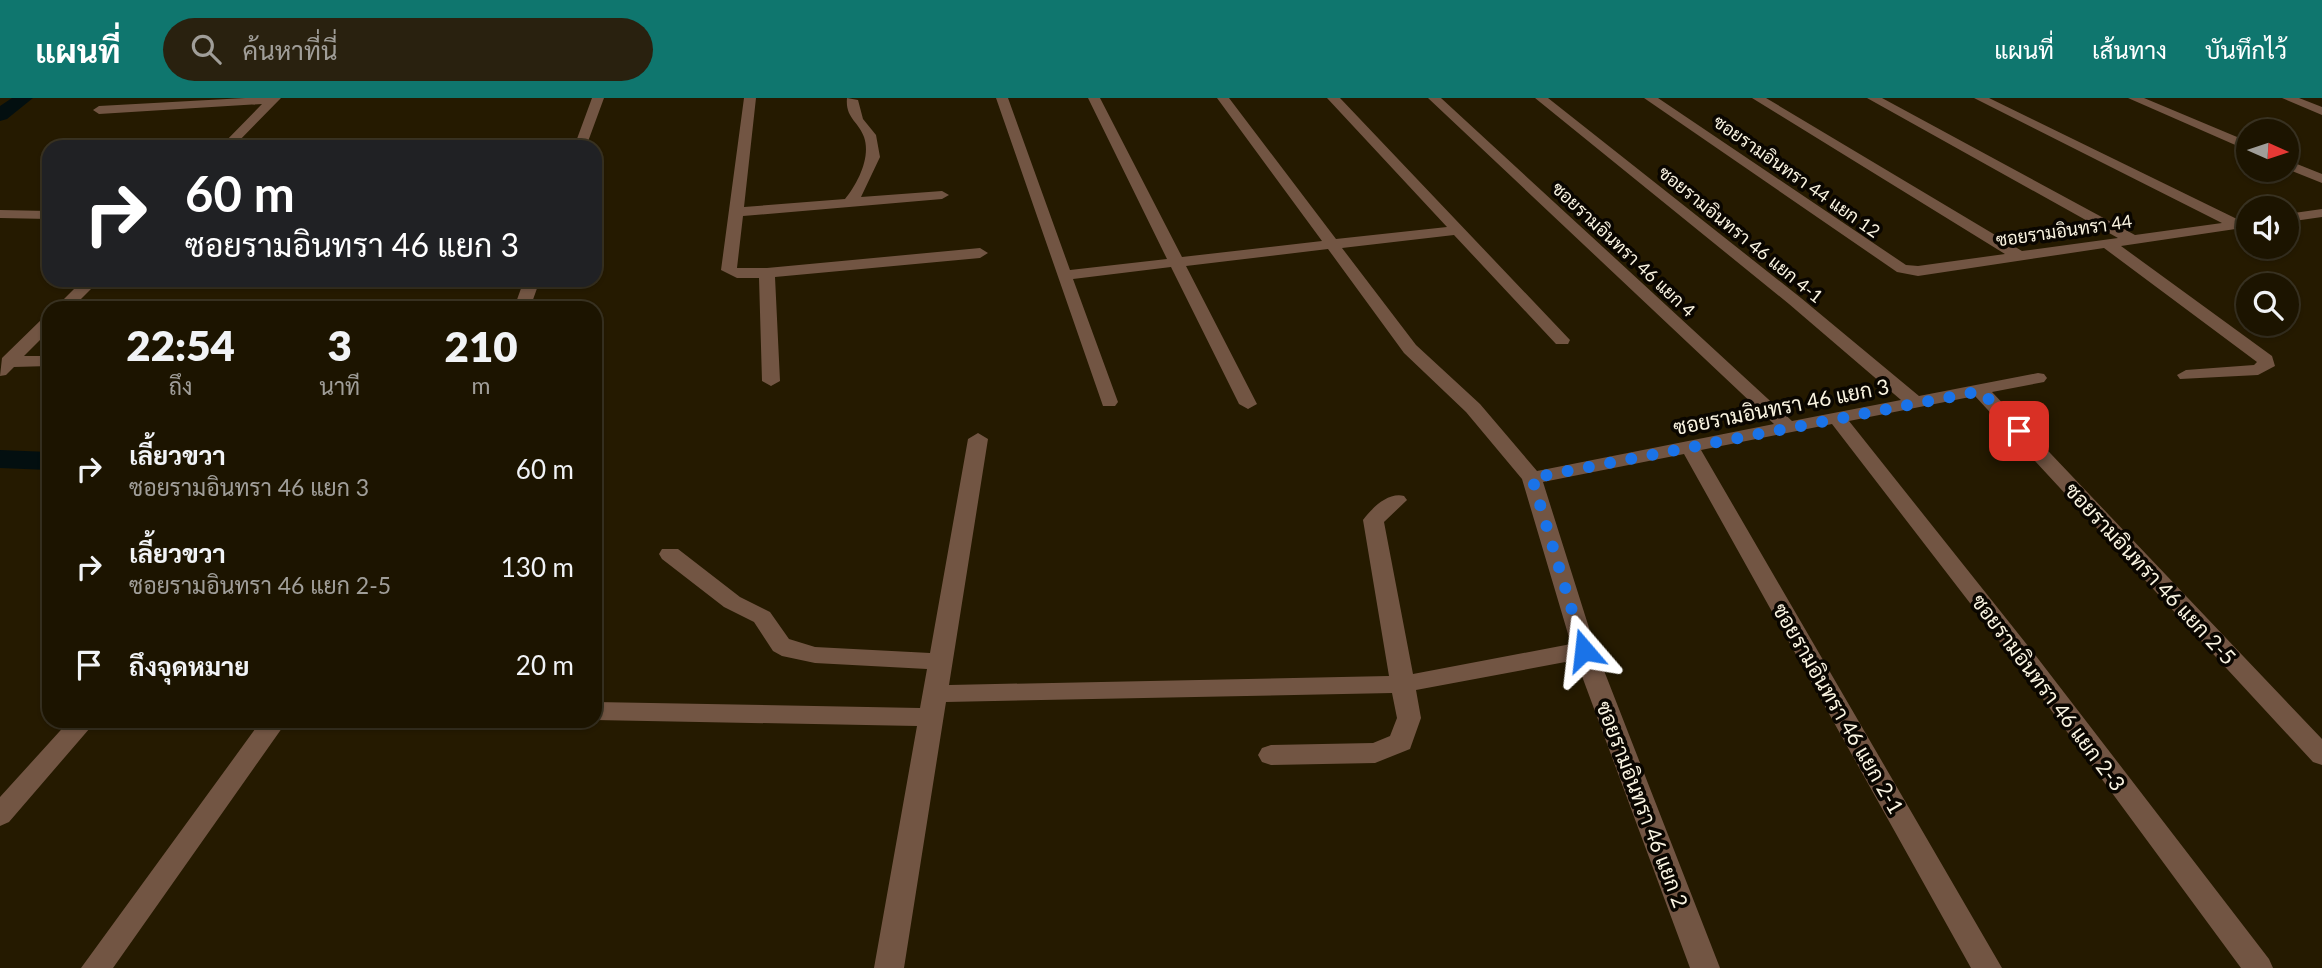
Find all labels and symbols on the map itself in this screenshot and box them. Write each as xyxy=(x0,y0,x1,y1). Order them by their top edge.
street label: ซอยรามอินทรา 44 แยก 12 xyxy=(1709,110,1885,242)
north arrow xyxy=(2236,119,2300,182)
street label: ซอยรามอินทรา 46 แยก 4-1 xyxy=(1654,161,1828,307)
street label: ซอยรามอินทรา 46 แยก 4 xyxy=(1548,177,1700,321)
street label: ซอยรามอินทรา 44 xyxy=(1995,210,2133,250)
street label: ซอยรามอินทรา 46 แยก 3 xyxy=(1671,373,1891,439)
pin xyxy=(1989,401,2049,461)
street label: ซอยรามอินทรา 46 แยก 2-5 xyxy=(2060,477,2242,669)
street label: ซอยรามอินทรา 46 แยก 2-3 xyxy=(1967,589,2131,795)
street label: ซอยรามอินทรา 46 แยก 2-1 xyxy=(1768,598,1910,818)
position arrow xyxy=(1547,613,1621,687)
street label: ซอยรามอินทรา 46 แยก 2 xyxy=(1592,697,1694,911)

